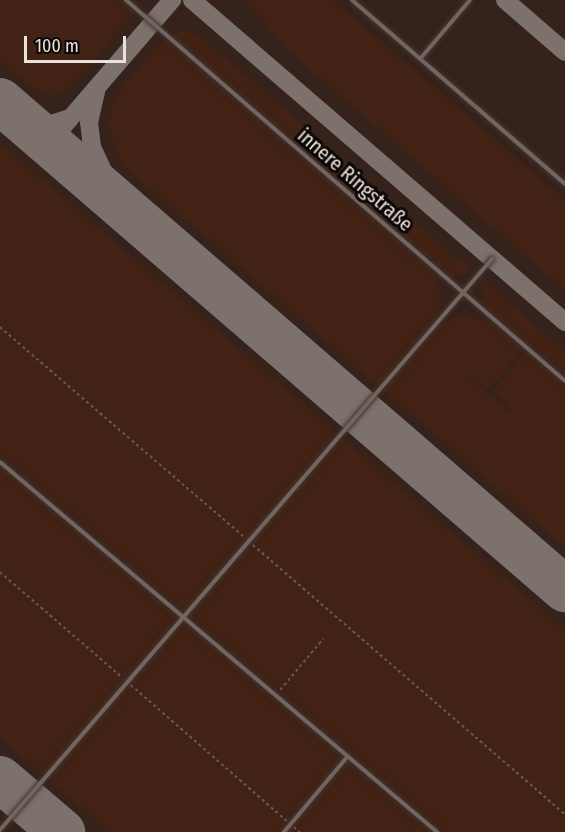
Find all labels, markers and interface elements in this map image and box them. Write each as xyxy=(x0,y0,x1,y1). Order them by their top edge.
scale bar xyxy=(27,24,129,62)
text: 100 m xyxy=(35,35,79,57)
street label: innere Ringstraße xyxy=(293,124,417,236)

